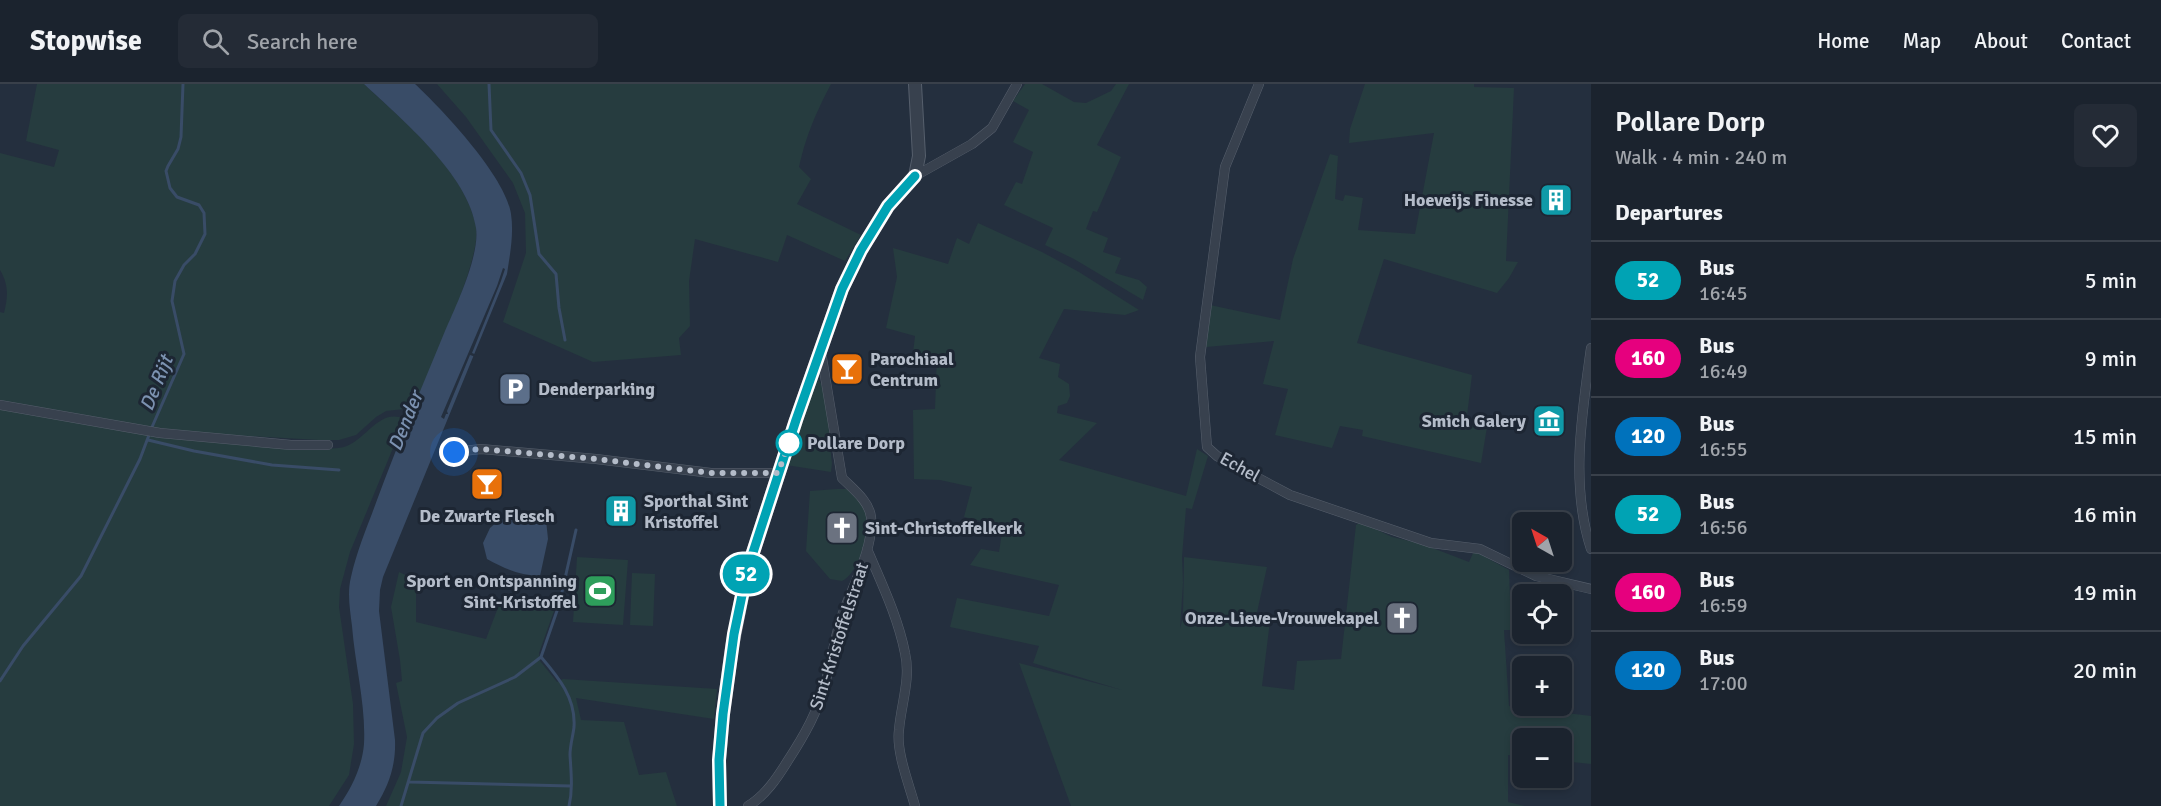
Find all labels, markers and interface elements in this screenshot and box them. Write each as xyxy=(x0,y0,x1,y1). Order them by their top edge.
search box xyxy=(178,14,598,68)
text: Stopwise xyxy=(30,24,142,58)
icon: search xyxy=(199,25,232,58)
text: Search here xyxy=(247,28,358,55)
text: Home xyxy=(1817,28,1870,54)
text: Map xyxy=(1903,28,1941,54)
text: About xyxy=(1974,28,2028,54)
text: Contact xyxy=(2061,28,2131,54)
button: heart xyxy=(2074,104,2137,167)
text: Pollare Dorp xyxy=(1615,105,1765,139)
text: Walk · 4 min · 240 m xyxy=(1615,145,1787,170)
building icon: Hoeveijs Finesse xyxy=(1538,182,1574,218)
place label: Hoeveijs Finesse xyxy=(1404,189,1533,211)
text: Departures xyxy=(1615,199,1723,226)
text: Bus xyxy=(1699,254,1734,281)
text: 52 xyxy=(1637,267,1659,293)
text: 5 min xyxy=(2085,267,2137,294)
text: 16:45 xyxy=(1699,281,1748,306)
text: Bus xyxy=(1699,332,1734,359)
text: 160 xyxy=(1631,345,1665,371)
text: 9 min xyxy=(2085,345,2137,372)
place label: Parochiaal Centrum xyxy=(870,348,954,391)
water label: De Rijt xyxy=(134,350,180,414)
bar icon: Parochiaal Centrum xyxy=(829,351,865,387)
text: 16:49 xyxy=(1699,359,1748,384)
parking icon: Denderparking xyxy=(497,371,533,407)
place label: Denderparking xyxy=(538,378,655,400)
water label: Dender xyxy=(382,385,430,455)
museum icon: Smich Galery xyxy=(1531,403,1567,439)
place label: Smich Galery xyxy=(1422,410,1526,432)
text: Bus xyxy=(1699,410,1734,437)
text: 120 xyxy=(1631,423,1665,449)
text: 15 min xyxy=(2073,423,2137,450)
marker: Pollare Dorp xyxy=(776,430,802,456)
place label: Pollare Dorp xyxy=(807,432,905,454)
your location xyxy=(439,437,469,467)
text: 16:55 xyxy=(1699,437,1748,462)
street label: Echel xyxy=(1216,447,1264,487)
bar icon: De Zwarte Flesch xyxy=(469,466,505,502)
text: Bus xyxy=(1699,488,1734,515)
place label: Sporthal Sint Kristoffel xyxy=(644,490,749,533)
building icon: Sporthal Sint Kristoffel xyxy=(603,493,639,529)
text: 52 xyxy=(1637,501,1659,527)
text: 16 min xyxy=(2073,501,2137,528)
place label: De Zwarte Flesch xyxy=(419,505,555,527)
church icon: Sint-Christoffelkerk xyxy=(824,510,860,546)
north arrow xyxy=(1512,512,1572,572)
map controls xyxy=(1512,512,1572,788)
text: 16:56 xyxy=(1699,515,1748,540)
place label: Sint-Christoffelkerk xyxy=(865,517,1023,539)
line badge: 52 xyxy=(719,554,773,594)
street label: Sint-Kristoffelstraat xyxy=(805,559,873,713)
text: 52 xyxy=(735,561,757,587)
text: Bus xyxy=(1699,566,1734,593)
place label: Sport en Ontspanning Sint-Kristoffel xyxy=(407,570,577,613)
sports icon: Sport en Ontspanning Sint-Kristoffel xyxy=(582,573,618,609)
text: 160 xyxy=(1631,579,1665,605)
text: 19 min xyxy=(2073,579,2137,606)
button: locate xyxy=(1512,584,1572,644)
text: 16:59 xyxy=(1699,593,1748,618)
church icon: Onze-Lieve-Vrouwekapel xyxy=(1384,600,1420,636)
place label: Onze-Lieve-Vrouwekapel xyxy=(1185,607,1379,629)
text: Bus xyxy=(1699,644,1734,671)
button: + xyxy=(1512,656,1572,716)
text: 120 xyxy=(1631,657,1665,683)
text: 20 min xyxy=(2073,657,2137,684)
text: 17:00 xyxy=(1699,671,1748,696)
button: − xyxy=(1512,728,1572,788)

